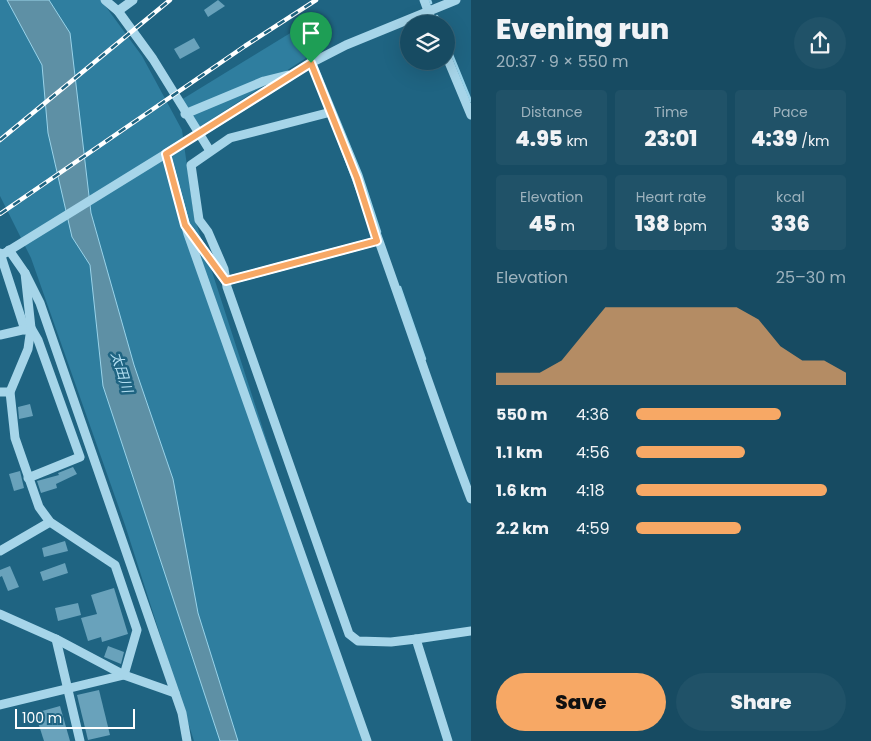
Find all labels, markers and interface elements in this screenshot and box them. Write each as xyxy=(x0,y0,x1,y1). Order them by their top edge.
text: Evening run xyxy=(496,10,669,49)
pin xyxy=(290,12,332,63)
map controls xyxy=(400,15,455,70)
button: layers xyxy=(400,15,455,70)
button: share xyxy=(794,17,846,69)
icon: arrive xyxy=(297,19,325,47)
text: 20:37 · 9 × 550 m xyxy=(496,50,629,73)
text: Distance xyxy=(521,102,582,122)
text: Time xyxy=(654,102,688,122)
text: Pace xyxy=(773,102,808,122)
text: 4.95 xyxy=(515,124,563,153)
text: 23:01 xyxy=(644,124,698,153)
text: 4:39 xyxy=(751,124,798,153)
text: km xyxy=(563,131,588,151)
text: /km xyxy=(798,131,830,151)
text: Elevation xyxy=(520,187,583,207)
text: Heart rate xyxy=(636,187,706,207)
text: kcal xyxy=(776,187,805,207)
text: 45 xyxy=(528,209,557,238)
text: 138 xyxy=(635,209,670,238)
text: 336 xyxy=(771,209,810,238)
text: m xyxy=(557,216,575,236)
text: bpm xyxy=(670,216,707,236)
text: Elevation xyxy=(496,266,568,289)
text: 25–30 m xyxy=(776,266,846,289)
water label: 太田川 xyxy=(106,349,138,397)
text: 550 m xyxy=(496,403,548,426)
text: 4:36 xyxy=(576,403,609,426)
text: 1.1 km xyxy=(496,441,543,464)
text: 4:56 xyxy=(576,441,610,464)
text: 1.6 km xyxy=(496,479,547,502)
text: 4:18 xyxy=(576,479,605,502)
text: 2.2 km xyxy=(496,517,549,540)
text: 4:59 xyxy=(576,517,610,540)
button: Save xyxy=(496,673,666,731)
button: Share xyxy=(676,673,846,731)
scale bar xyxy=(15,706,135,729)
text: 100 m xyxy=(22,708,62,728)

